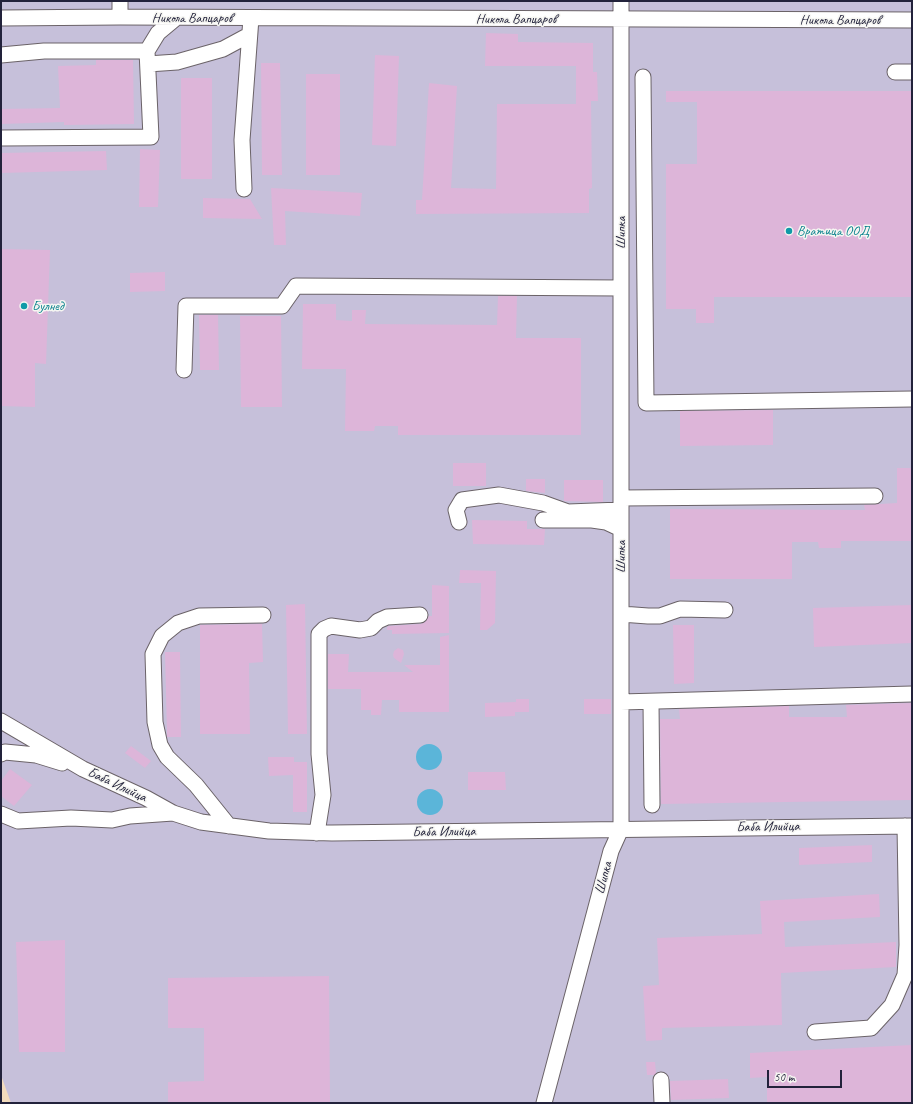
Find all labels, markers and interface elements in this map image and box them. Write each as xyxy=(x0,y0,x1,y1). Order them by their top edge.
street label: Никола Вапцаров xyxy=(152,10,232,26)
street label: Никола Вапцаров xyxy=(476,11,556,27)
street label: Никола Вапцаров xyxy=(800,12,880,28)
street label: Шипка xyxy=(613,217,629,249)
place label: Вратица ООД xyxy=(797,223,869,239)
marker: Вратица ООД xyxy=(784,226,794,236)
place label: Булнед xyxy=(32,298,63,314)
marker: Булнед xyxy=(19,301,29,311)
street label: Шипка xyxy=(613,541,629,573)
street label: Баба Илийца xyxy=(85,764,149,806)
street label: Баба Илийца xyxy=(736,818,800,836)
street label: Баба Илийца xyxy=(412,823,476,841)
street label: Шипка xyxy=(592,860,616,896)
scale bar xyxy=(769,1062,844,1088)
text: 50 m xyxy=(774,1069,794,1085)

